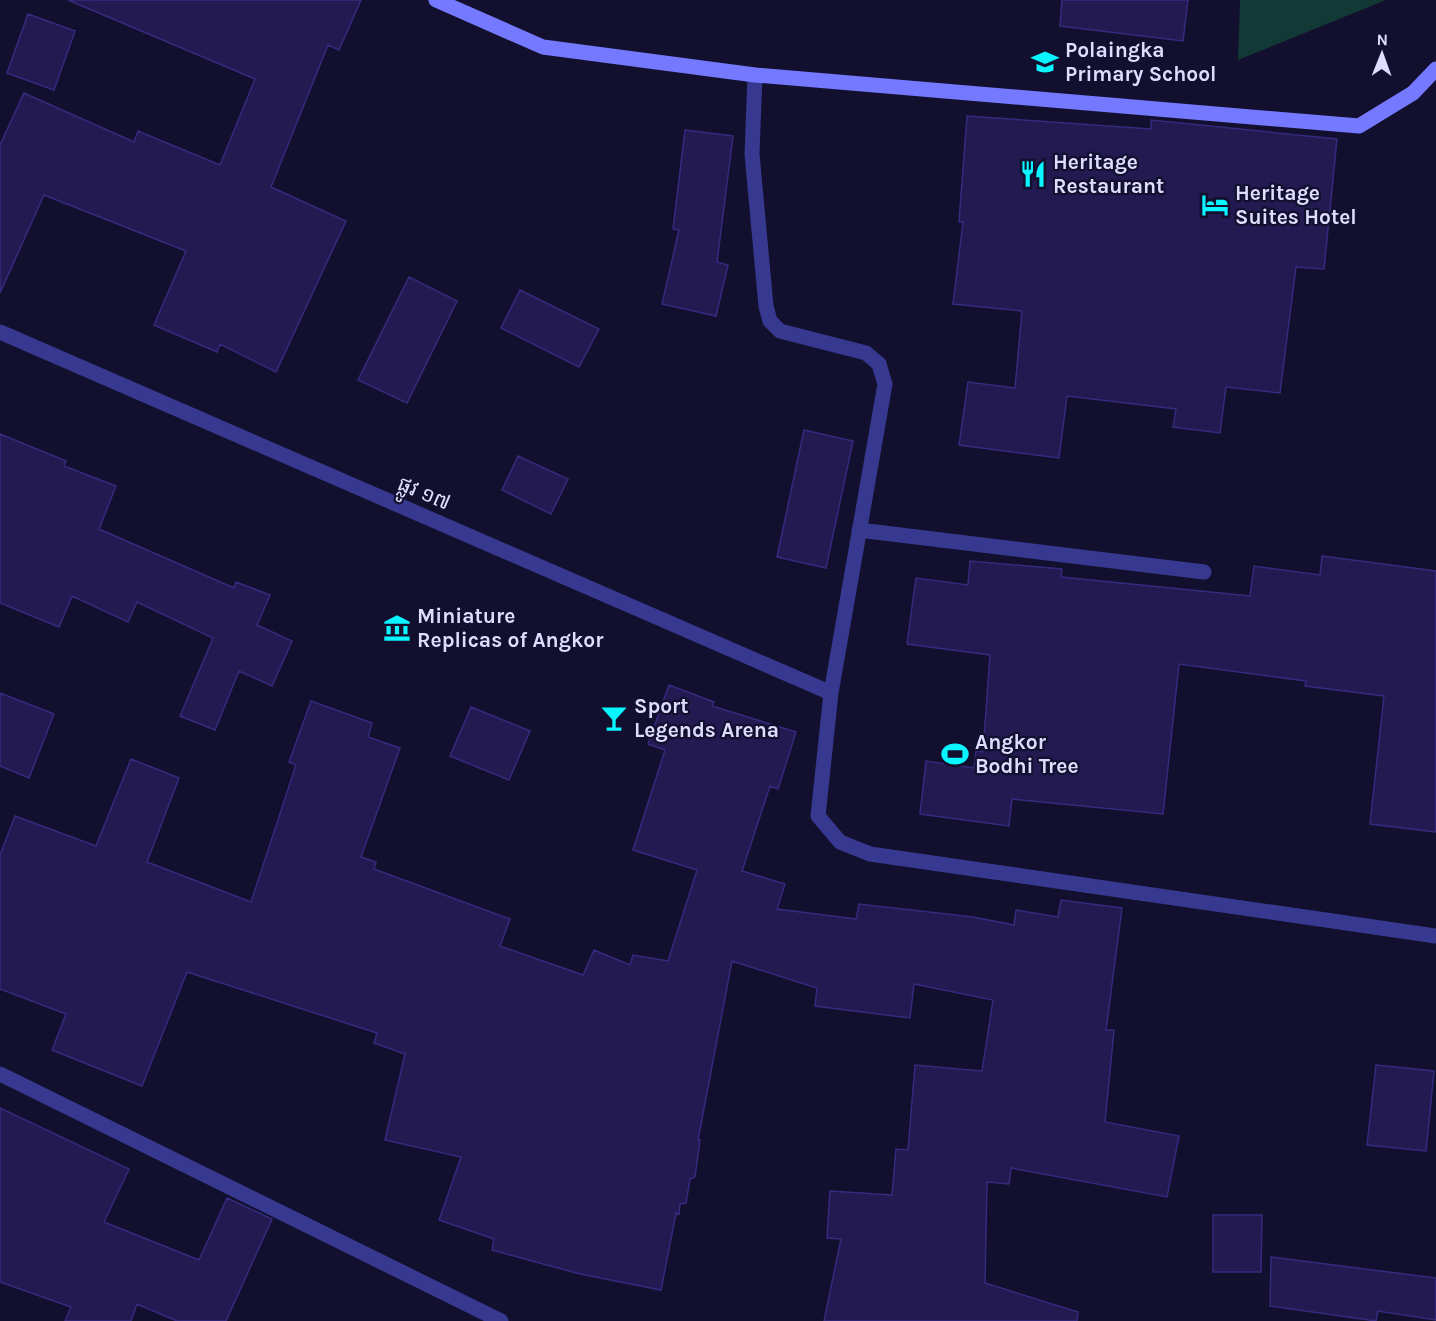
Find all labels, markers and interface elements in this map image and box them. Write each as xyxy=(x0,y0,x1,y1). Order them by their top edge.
north arrow xyxy=(1352,24,1412,84)
text: N xyxy=(1376,30,1388,49)
place label: Polaingka Primary School xyxy=(1065,38,1216,86)
school or university icon: Polaingka Primary School xyxy=(1030,47,1060,77)
place label: Heritage Restaurant xyxy=(1053,150,1164,198)
restaurant icon: Heritage Restaurant xyxy=(1018,159,1048,189)
place label: Heritage Suites Hotel xyxy=(1235,181,1357,229)
hotel icon: Heritage Suites Hotel xyxy=(1200,190,1230,220)
street label: ផ្លូវ ១៧ xyxy=(391,471,454,521)
place label: Miniature Replicas of Angkor xyxy=(417,604,604,652)
museum icon: Miniature Replicas of Angkor xyxy=(382,613,412,643)
place label: Sport Legends Arena xyxy=(634,694,779,742)
bar icon: Sport Legends Arena xyxy=(599,703,629,733)
place label: Angkor Bodhi Tree xyxy=(975,730,1079,778)
sports icon: Angkor Bodhi Tree xyxy=(940,739,970,769)

